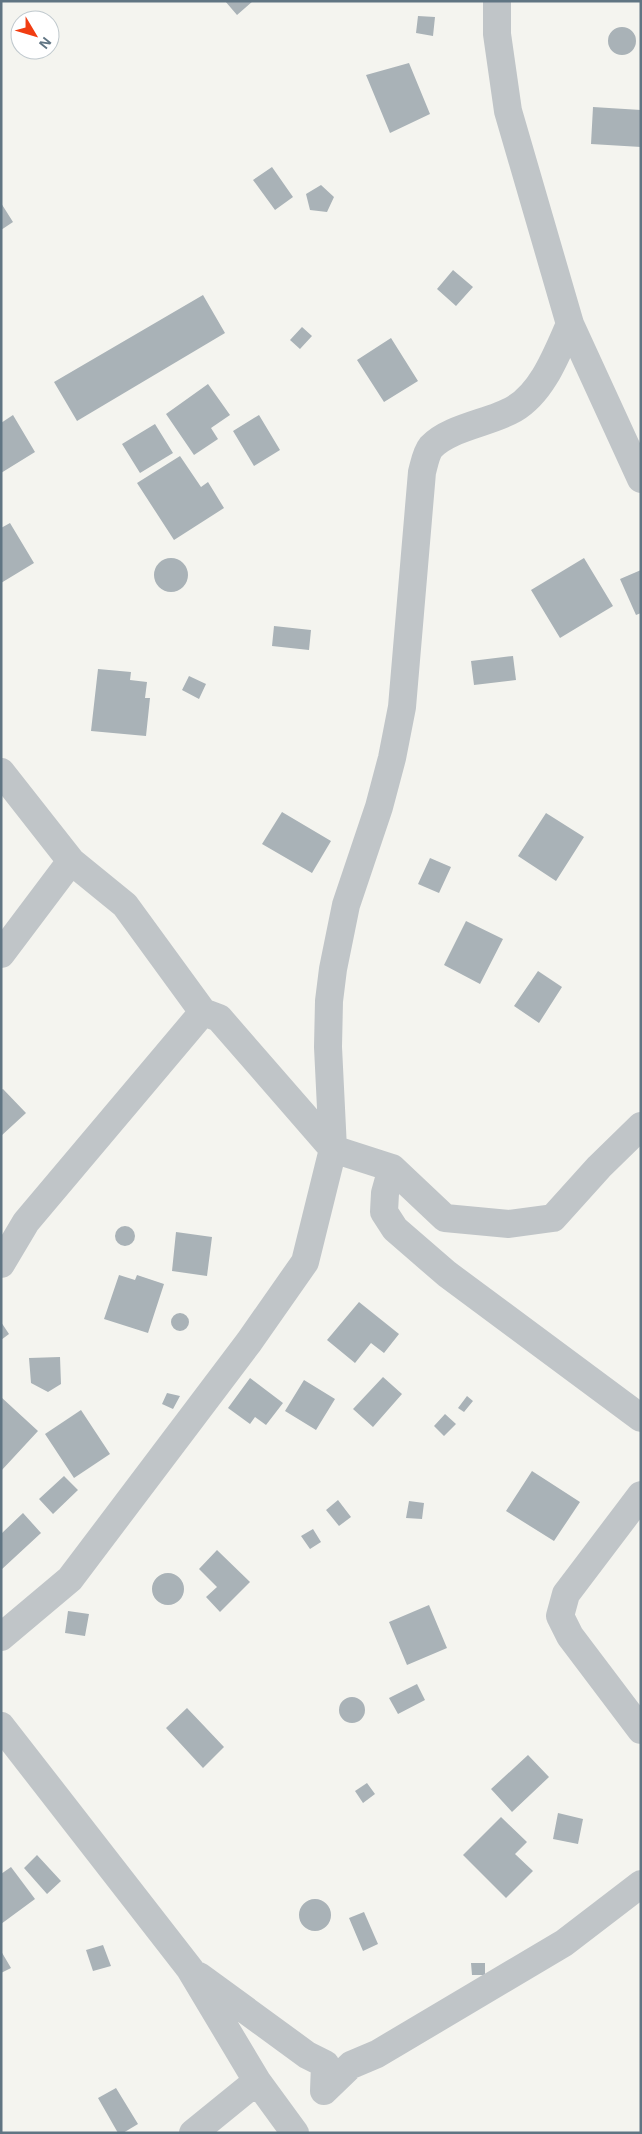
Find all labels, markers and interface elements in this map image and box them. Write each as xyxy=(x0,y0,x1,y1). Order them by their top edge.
north arrow xyxy=(10,10,60,60)
text: N xyxy=(36,34,55,52)

